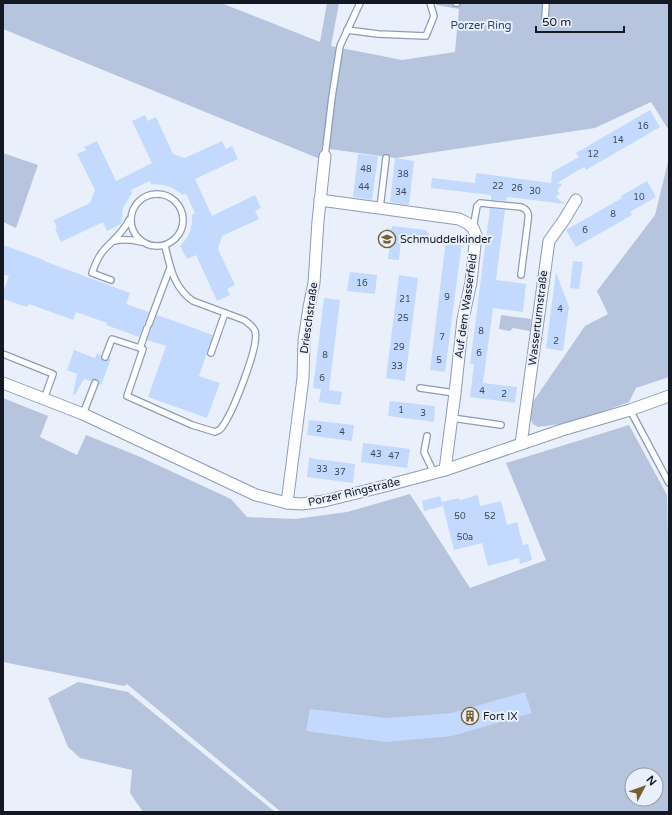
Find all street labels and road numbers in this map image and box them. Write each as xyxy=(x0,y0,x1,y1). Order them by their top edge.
street label: Auf dem Wasserfeld xyxy=(452,253,480,359)
street label: Wasserturmstraße xyxy=(526,270,550,366)
street label: Drieschstraße xyxy=(298,281,320,355)
street label: Porzer Ringstraße xyxy=(307,475,401,509)

